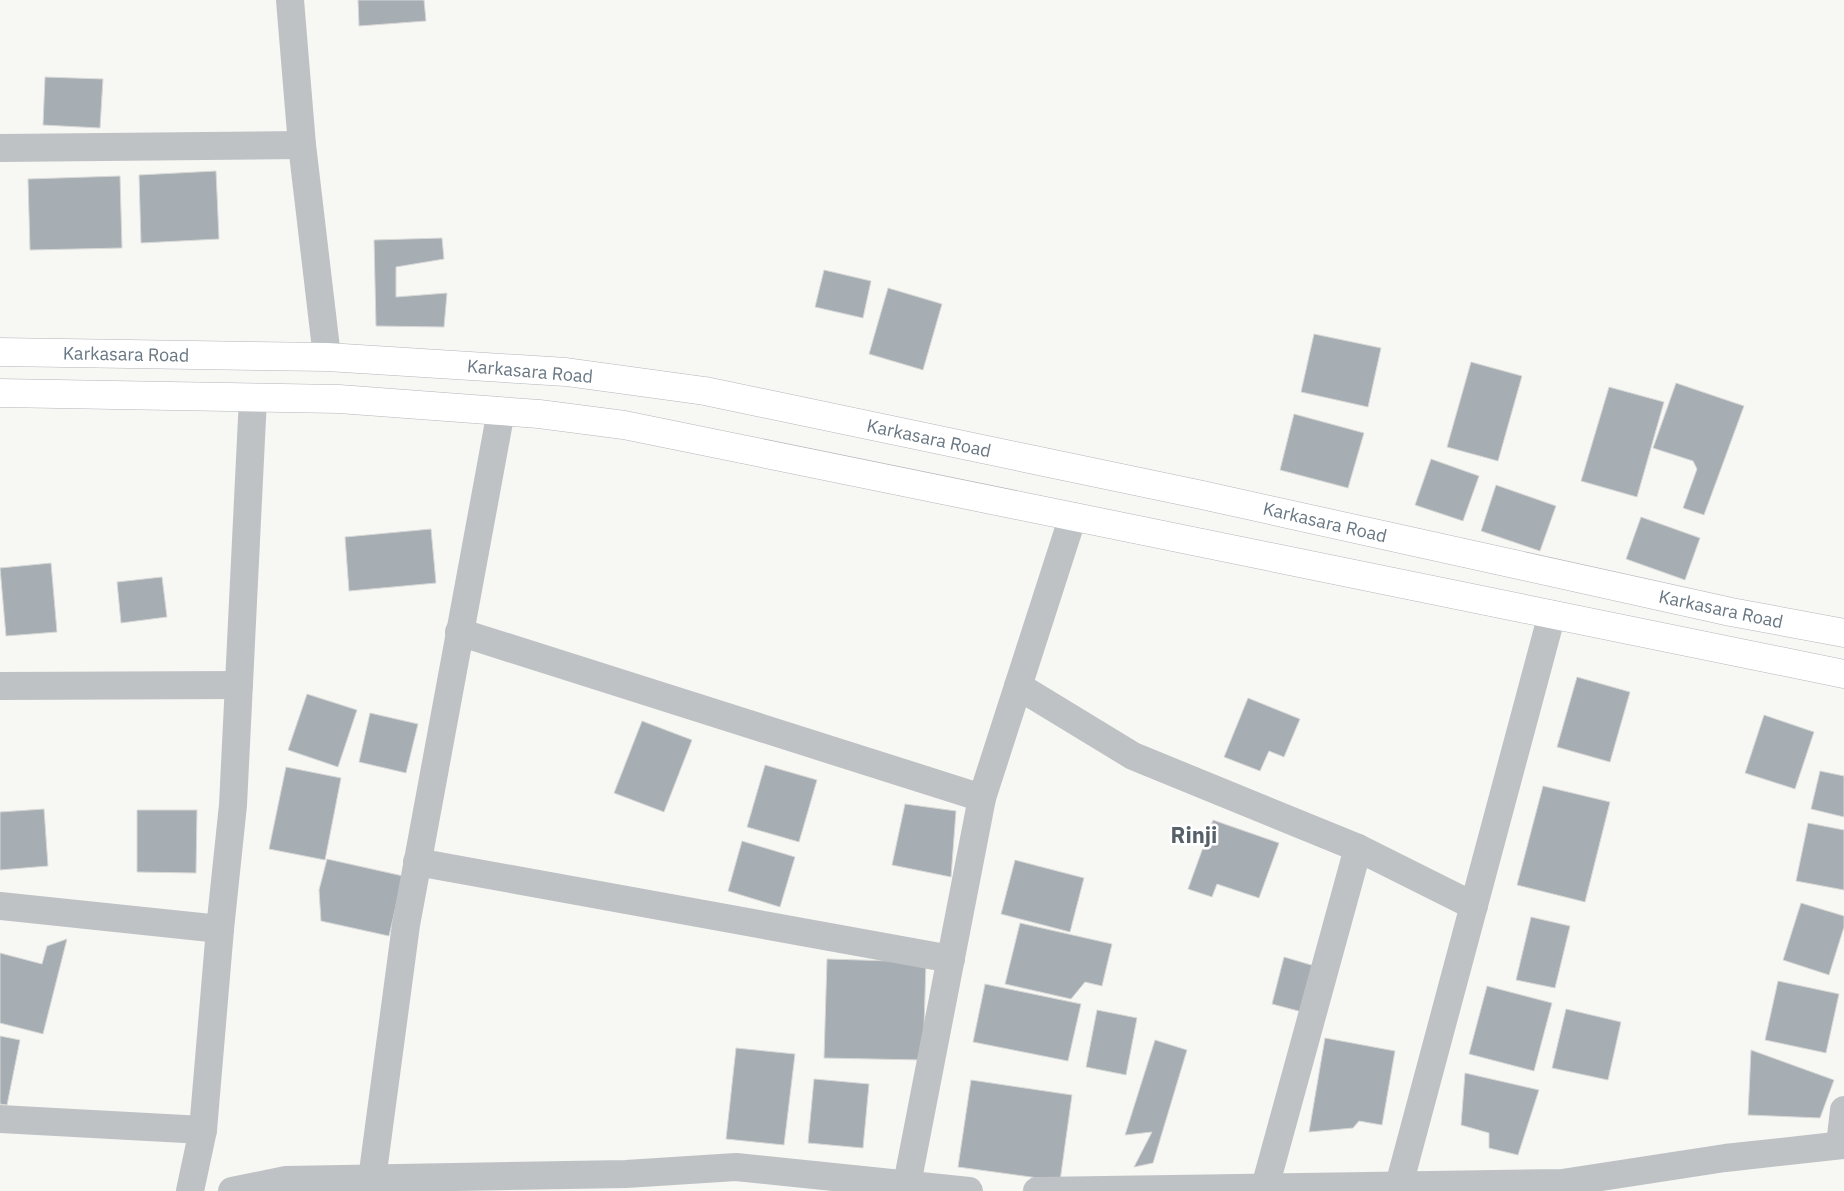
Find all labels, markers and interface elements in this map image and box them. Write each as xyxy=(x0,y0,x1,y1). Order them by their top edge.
street label: Karkasara Road xyxy=(63,341,189,367)
street label: Karkasara Road xyxy=(466,354,594,388)
street label: Karkasara Road xyxy=(865,414,993,462)
street label: Karkasara Road xyxy=(1261,497,1389,547)
street label: Karkasara Road xyxy=(1657,585,1785,633)
district label: Rinji xyxy=(1171,820,1217,849)

